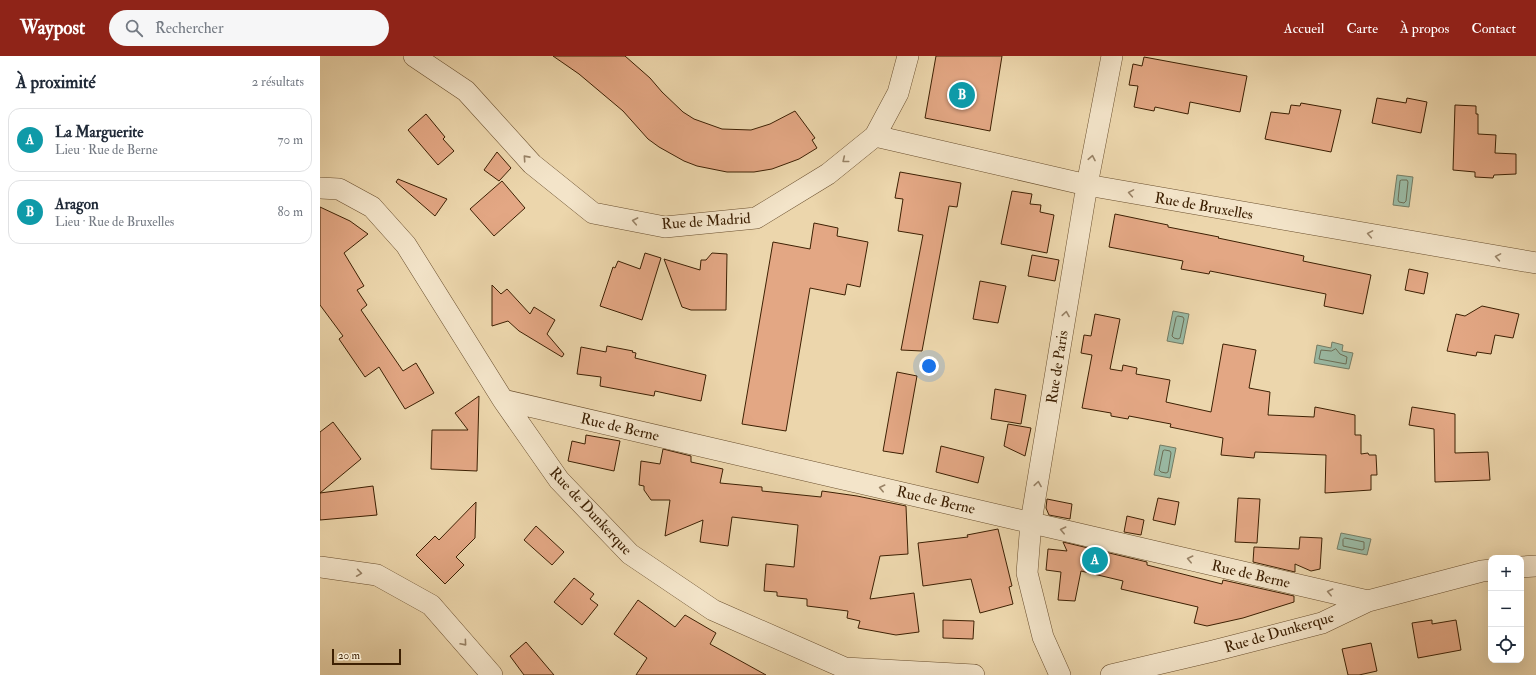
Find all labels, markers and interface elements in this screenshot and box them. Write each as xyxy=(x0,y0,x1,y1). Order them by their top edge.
search box xyxy=(109,10,389,46)
text: Waypost xyxy=(20,16,85,40)
icon: search xyxy=(123,17,145,39)
text: Rechercher xyxy=(155,19,223,38)
text: Accueil xyxy=(1284,20,1324,37)
text: Carte xyxy=(1346,20,1378,37)
text: À propos xyxy=(1400,20,1449,37)
text: Contact xyxy=(1471,20,1516,37)
text: À proximité xyxy=(16,72,96,93)
text: 2 résultats xyxy=(252,74,304,90)
pin: B xyxy=(949,80,975,110)
text: La Marguerite xyxy=(55,123,143,142)
text: A xyxy=(26,132,34,148)
text: 70 m xyxy=(278,132,303,148)
text: Lieu · Rue de Berne xyxy=(55,142,158,158)
one-way arrow xyxy=(524,155,531,163)
one-way arrow xyxy=(1088,155,1096,162)
one-way arrow xyxy=(843,156,850,163)
street label: Rue de Bruxelles xyxy=(1153,188,1255,224)
one-way arrow xyxy=(1128,189,1134,198)
text: Aragon xyxy=(55,195,99,214)
text: B xyxy=(26,204,34,220)
text: 80 m xyxy=(277,204,303,220)
street label: Rue de Madrid xyxy=(661,209,752,234)
text: Lieu · Rue de Bruxelles xyxy=(55,214,174,230)
one-way arrow xyxy=(632,218,639,226)
one-way arrow xyxy=(1366,231,1373,239)
one-way arrow xyxy=(1494,253,1501,262)
one-way arrow xyxy=(1061,311,1070,317)
street label: Rue de Paris xyxy=(1042,329,1073,405)
your location xyxy=(919,356,939,376)
street label: Rue de Berne xyxy=(579,409,661,446)
street label: Rue de Dunkerque xyxy=(545,464,636,559)
one-way arrow xyxy=(1033,481,1042,487)
street label: Rue de Berne xyxy=(895,482,977,519)
one-way arrow xyxy=(879,484,885,492)
one-way arrow xyxy=(1060,526,1066,534)
pin: A xyxy=(1082,545,1108,575)
map controls xyxy=(1488,555,1524,663)
button: + xyxy=(1488,555,1524,591)
one-way arrow xyxy=(1186,556,1193,564)
street label: Rue de Berne xyxy=(1210,556,1292,593)
one-way arrow xyxy=(356,568,362,577)
one-way arrow xyxy=(1327,588,1334,597)
button: − xyxy=(1488,591,1524,627)
street label: Rue de Dunkerque xyxy=(1222,608,1336,657)
button: locate xyxy=(1488,627,1524,663)
one-way arrow xyxy=(459,638,466,646)
scale bar xyxy=(332,647,401,666)
text: 20 m xyxy=(338,649,360,662)

